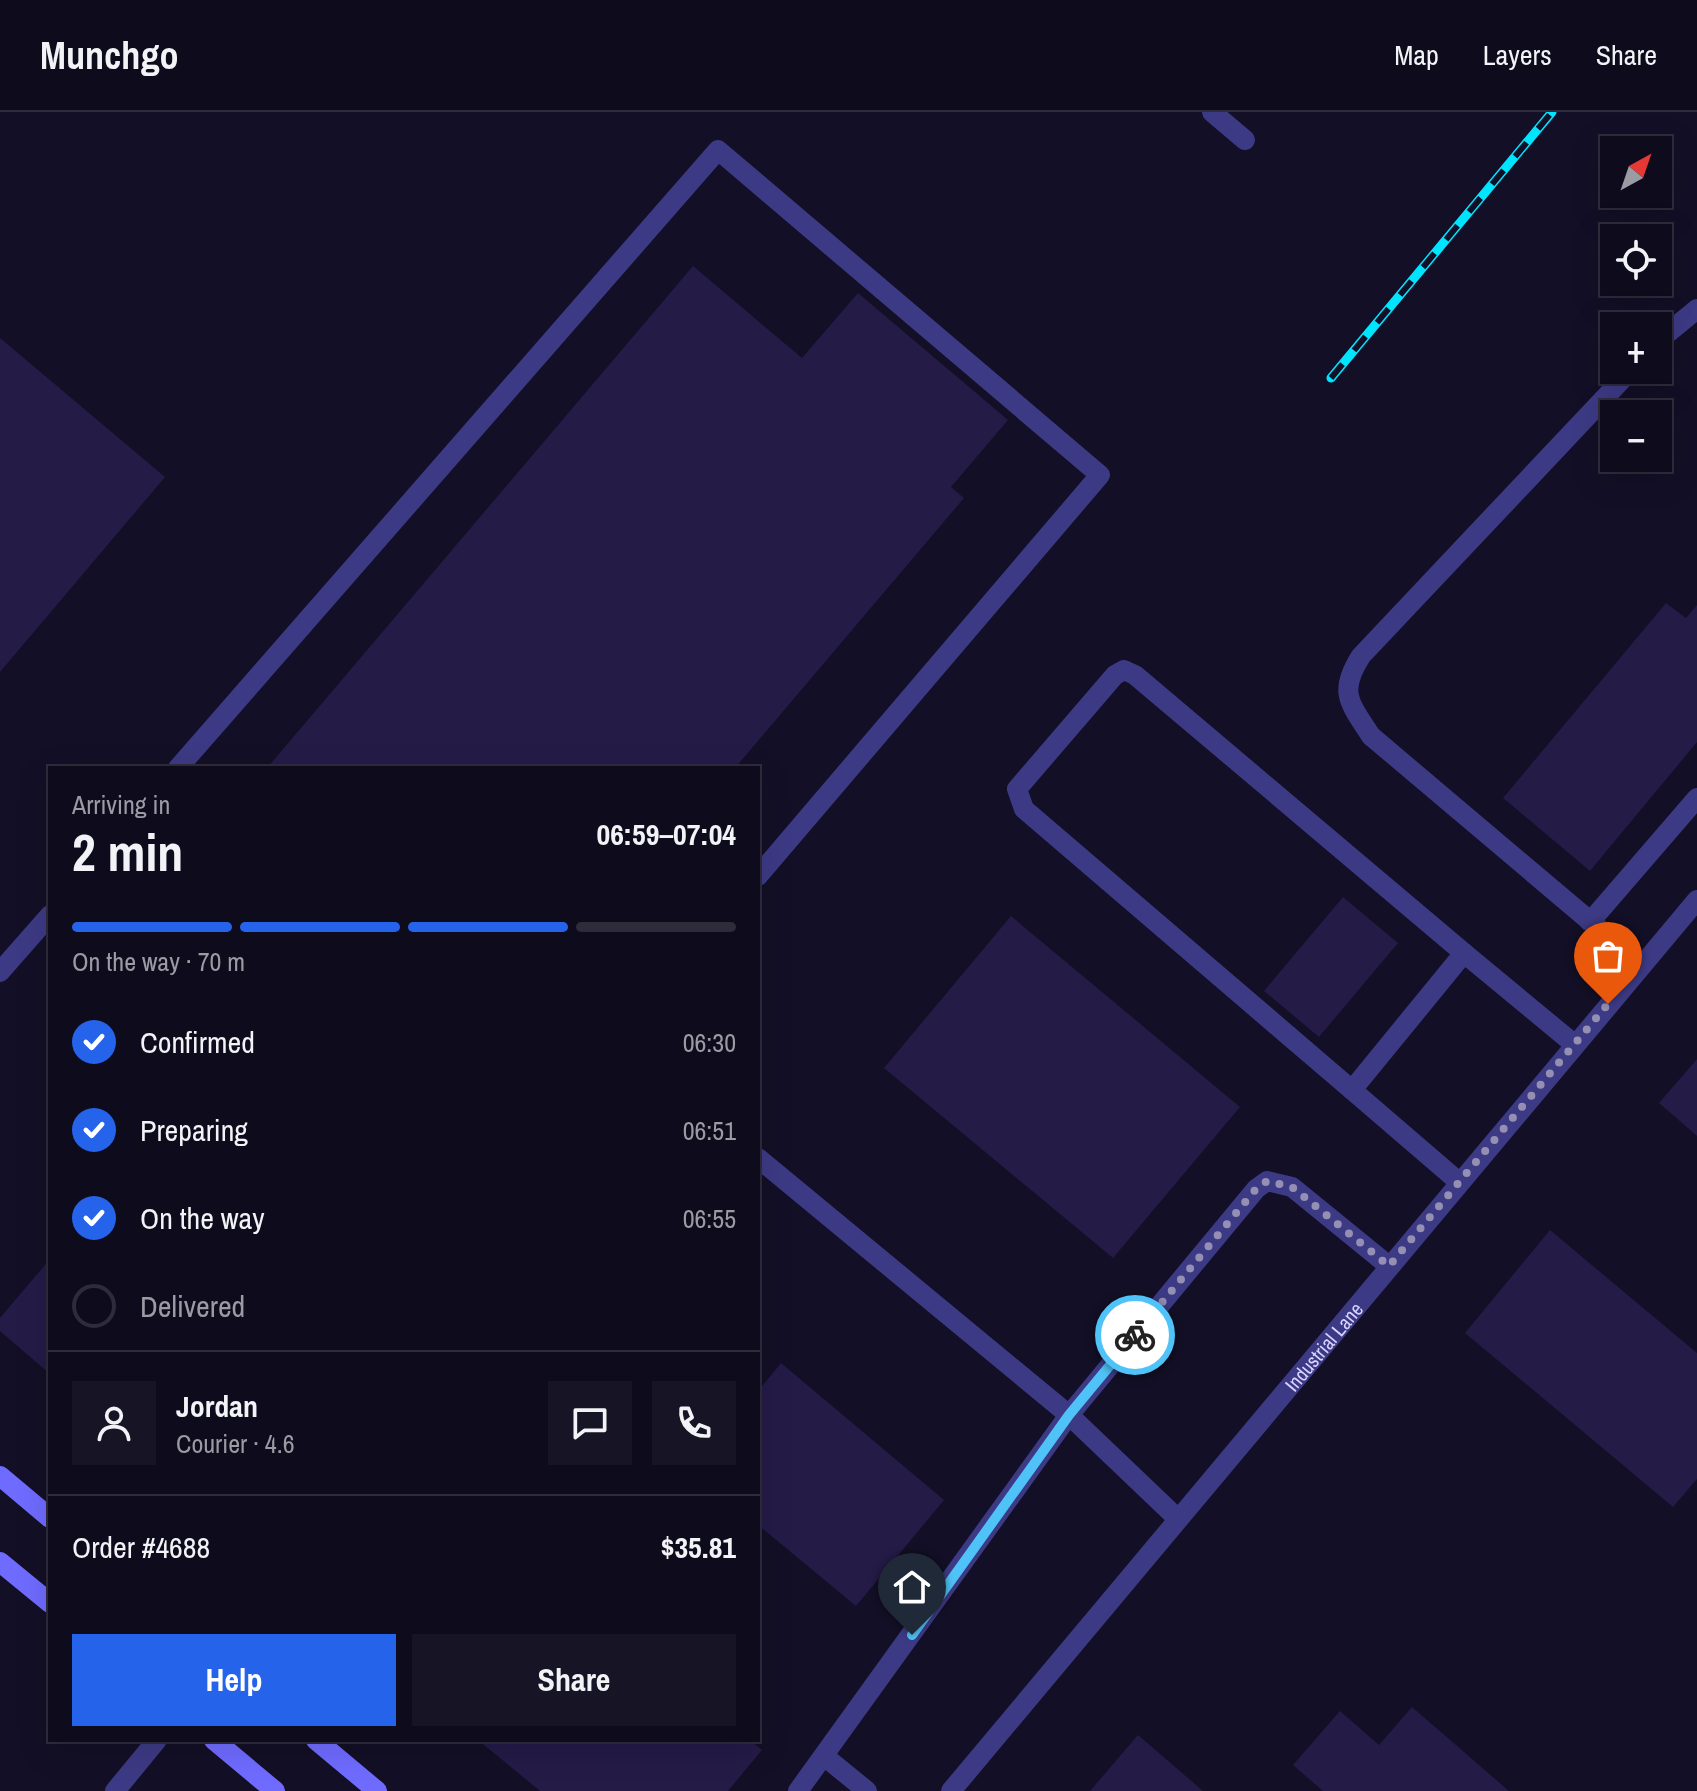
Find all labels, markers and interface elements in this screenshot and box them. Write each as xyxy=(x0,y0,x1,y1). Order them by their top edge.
text: Munchgo xyxy=(40,30,178,81)
text: Map xyxy=(1394,36,1439,74)
text: Layers xyxy=(1483,36,1552,74)
text: Share xyxy=(1596,36,1657,74)
north arrow xyxy=(1600,136,1672,208)
map controls xyxy=(1600,136,1672,472)
button: locate xyxy=(1600,224,1672,296)
button: + xyxy=(1600,312,1672,384)
button: − xyxy=(1600,400,1672,472)
text: Arriving in xyxy=(72,787,170,822)
text: 06:59–07:04 xyxy=(597,814,736,854)
text: 2 min xyxy=(72,817,183,887)
pin xyxy=(1574,922,1642,1004)
icon: bag xyxy=(1586,934,1630,978)
text: On the way · 70 m xyxy=(72,944,245,979)
icon: check xyxy=(72,1020,116,1064)
text: Confirmed xyxy=(140,1022,255,1062)
text: 06:30 xyxy=(683,1025,736,1060)
icon: check xyxy=(72,1108,116,1152)
text: Preparing xyxy=(140,1110,248,1150)
text: 06:51 xyxy=(683,1113,736,1148)
icon: check xyxy=(72,1196,116,1240)
text: On the way xyxy=(140,1198,264,1238)
text: 06:55 xyxy=(683,1201,736,1236)
text: Delivered xyxy=(140,1286,245,1326)
courier xyxy=(1095,1295,1175,1375)
street label: Industrial Lane xyxy=(1278,1296,1369,1397)
icon: bike xyxy=(1113,1313,1157,1357)
button: person xyxy=(72,1381,156,1465)
button: chat xyxy=(548,1381,632,1465)
button: phone xyxy=(652,1381,736,1465)
text: Jordan xyxy=(176,1386,258,1426)
text: Courier · 4.6 xyxy=(176,1426,295,1461)
text: Order #4688 xyxy=(72,1527,210,1567)
text: $35.81 xyxy=(661,1527,736,1567)
pin xyxy=(878,1553,946,1635)
icon: home xyxy=(890,1565,934,1609)
button: Help xyxy=(72,1634,396,1726)
button: Share xyxy=(412,1634,736,1726)

